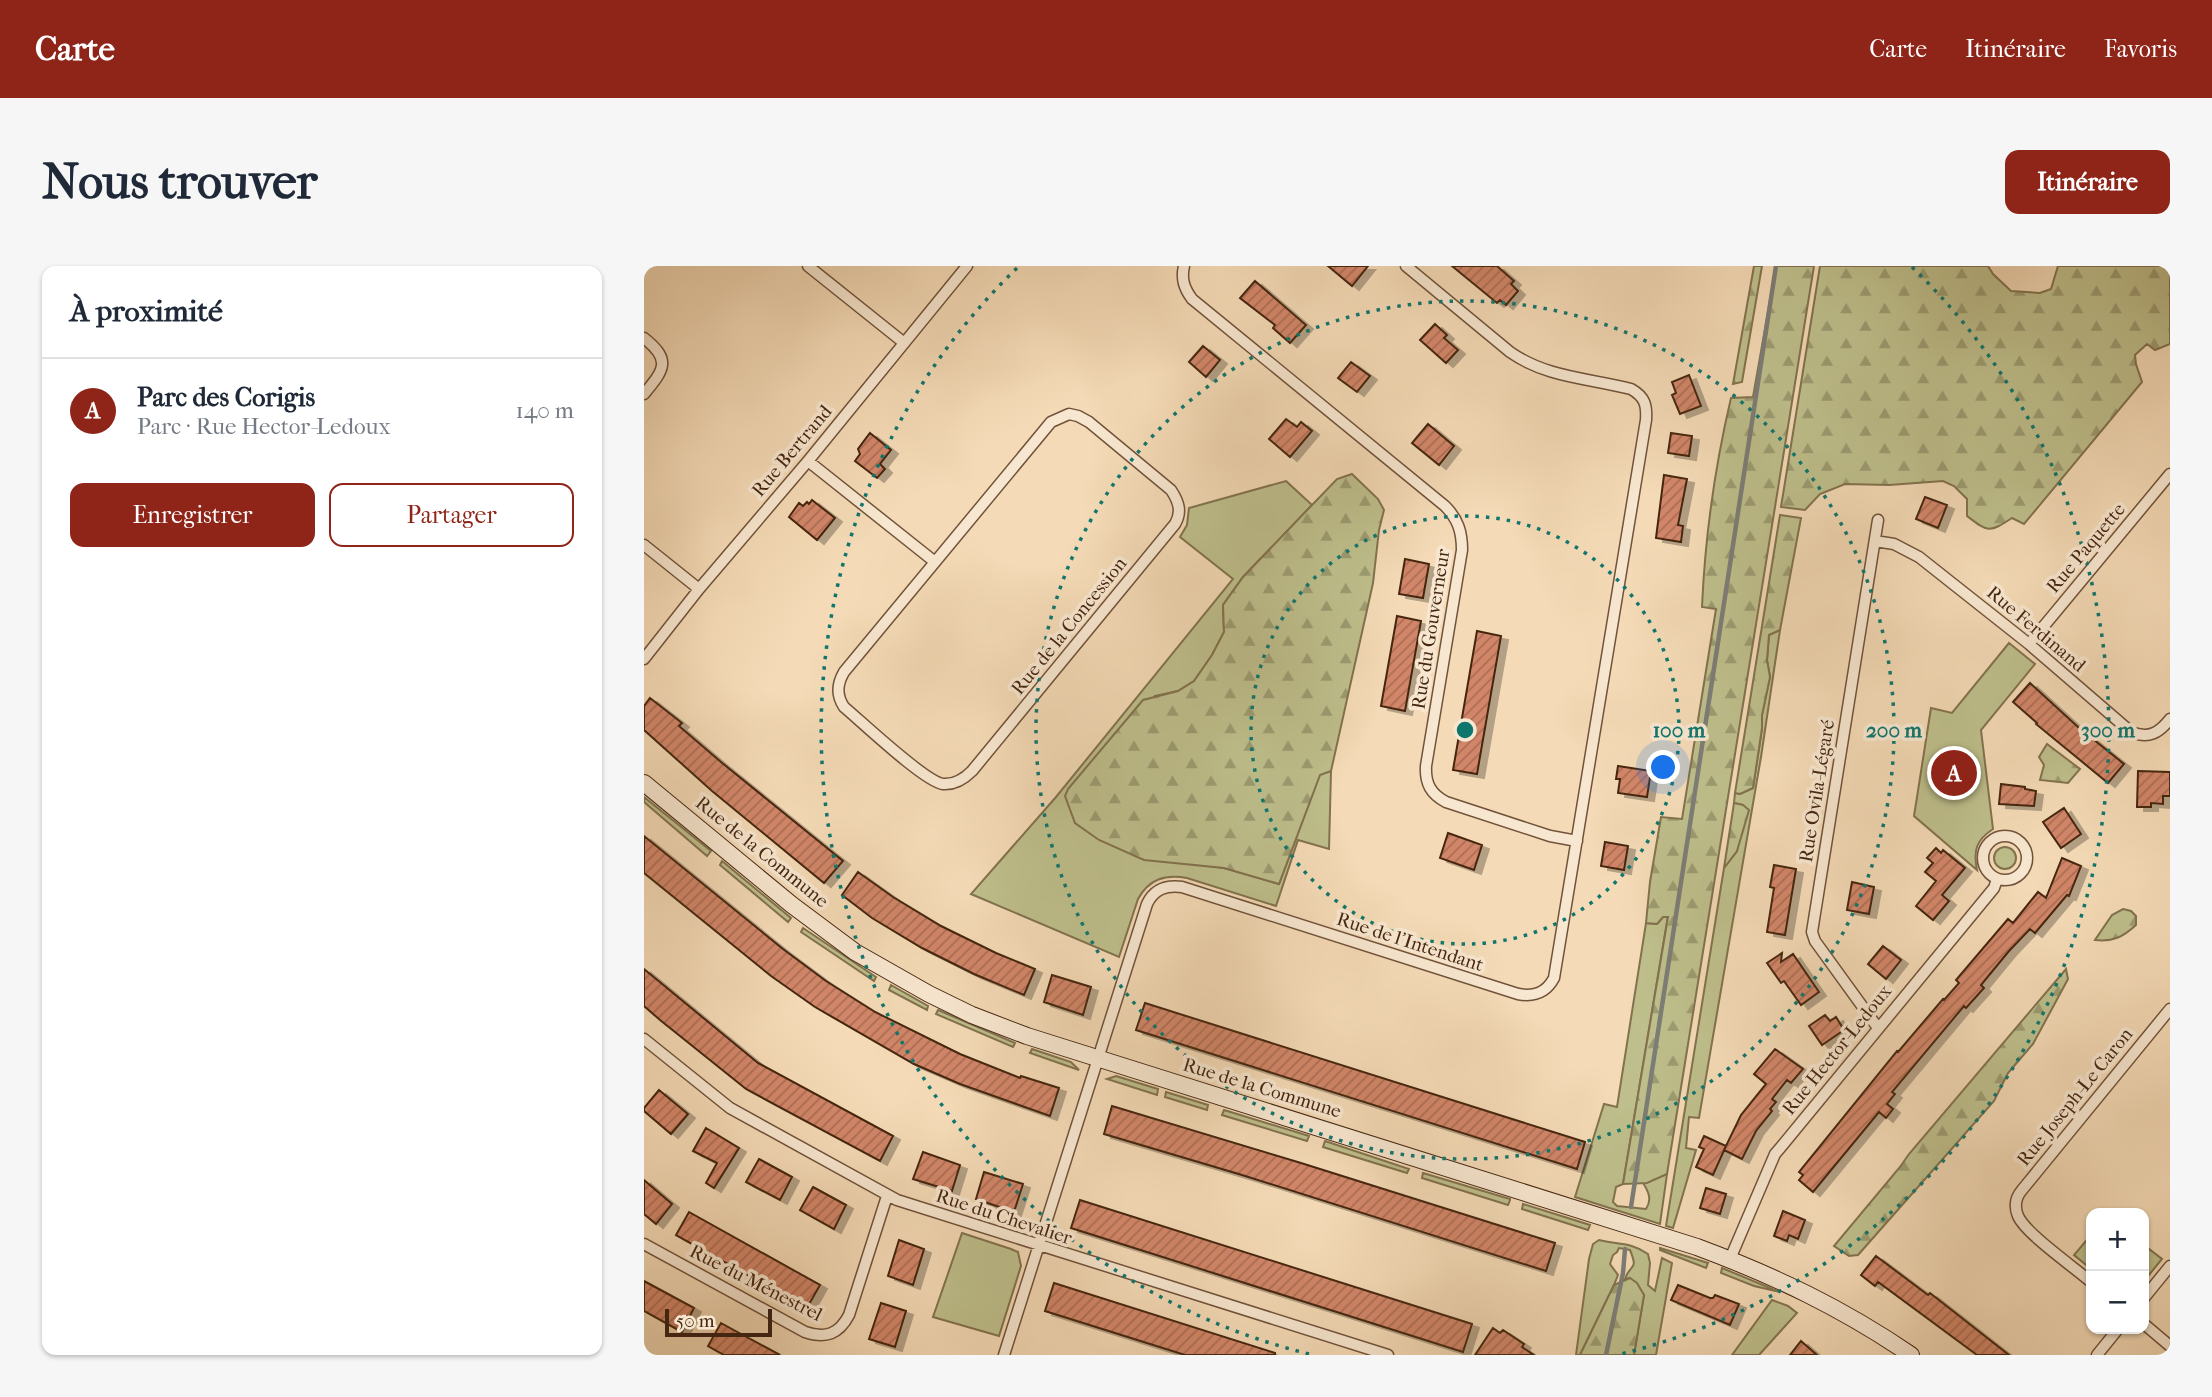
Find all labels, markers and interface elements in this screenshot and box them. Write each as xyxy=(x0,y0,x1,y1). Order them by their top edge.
text: Carte xyxy=(35,30,115,69)
text: Carte xyxy=(1869,35,1927,63)
text: Itinéraire xyxy=(1965,35,2066,63)
text: Favoris xyxy=(2104,35,2177,63)
button: Itinéraire xyxy=(2005,150,2170,214)
text: Nous trouver xyxy=(42,153,317,211)
text: À proximité xyxy=(70,294,223,329)
text: Parc des Corigis xyxy=(137,382,315,413)
text: A xyxy=(86,397,100,424)
text: 140 m xyxy=(515,397,574,424)
street label: Rue Bertrand xyxy=(747,400,837,501)
text: Parc · Rue Hector-Ledoux xyxy=(137,413,390,440)
button: Enregistrer xyxy=(70,483,315,547)
button: Partager xyxy=(329,483,574,547)
street label: Rue Paquette xyxy=(2042,499,2130,597)
street label: Rue du Gouverneur xyxy=(1407,546,1455,711)
street label: Rue de la Concession xyxy=(1007,553,1131,699)
street label: Rue Ferdinand xyxy=(1982,581,2090,677)
centre of rings xyxy=(1453,718,1477,742)
text: 100 m xyxy=(1653,718,1706,742)
street label: Rue Ovila-Légaré xyxy=(1795,718,1839,864)
text: 200 m xyxy=(1866,718,1923,742)
text: 300 m xyxy=(2081,718,2135,742)
pin: A xyxy=(1931,747,1977,799)
your location xyxy=(1646,750,1680,784)
street label: Rue de la Commune xyxy=(691,792,833,912)
street label: Rue de l'Intendant xyxy=(1334,908,1486,976)
street label: Rue Hector-Ledoux xyxy=(1778,980,1896,1119)
street label: Rue Joseph-Le Caron xyxy=(2013,1024,2137,1170)
street label: Rue de la Commune xyxy=(1180,1053,1344,1123)
street label: Rue du Chevalier xyxy=(933,1185,1076,1250)
map controls xyxy=(2086,1208,2149,1334)
button: + xyxy=(2086,1208,2149,1271)
street label: Rue du Ménestrel xyxy=(686,1240,826,1326)
button: − xyxy=(2086,1271,2149,1334)
scale bar xyxy=(665,1306,772,1338)
text: 50 m xyxy=(676,1310,715,1332)

